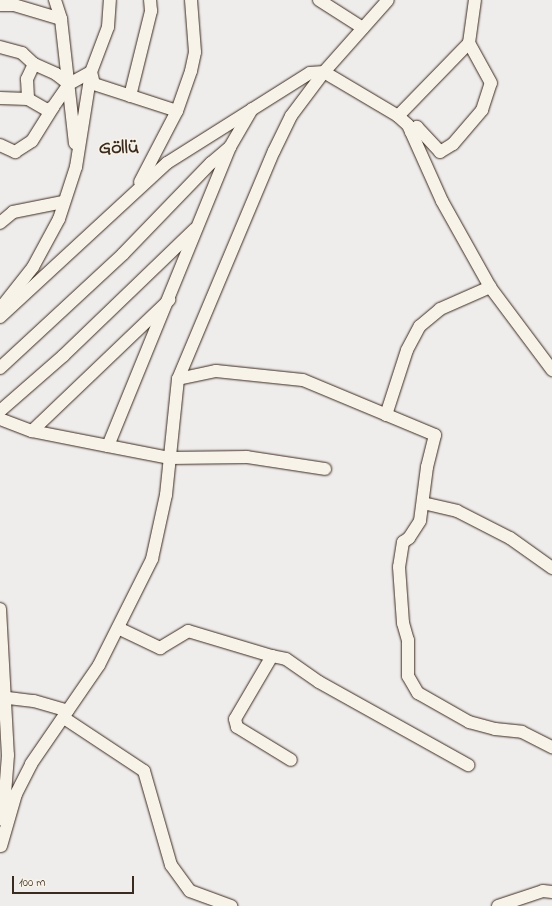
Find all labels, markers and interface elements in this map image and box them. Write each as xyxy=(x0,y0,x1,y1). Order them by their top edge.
district label: Göllü xyxy=(99,136,139,160)
scale bar xyxy=(14,868,136,894)
text: 100 m xyxy=(19,874,46,892)

